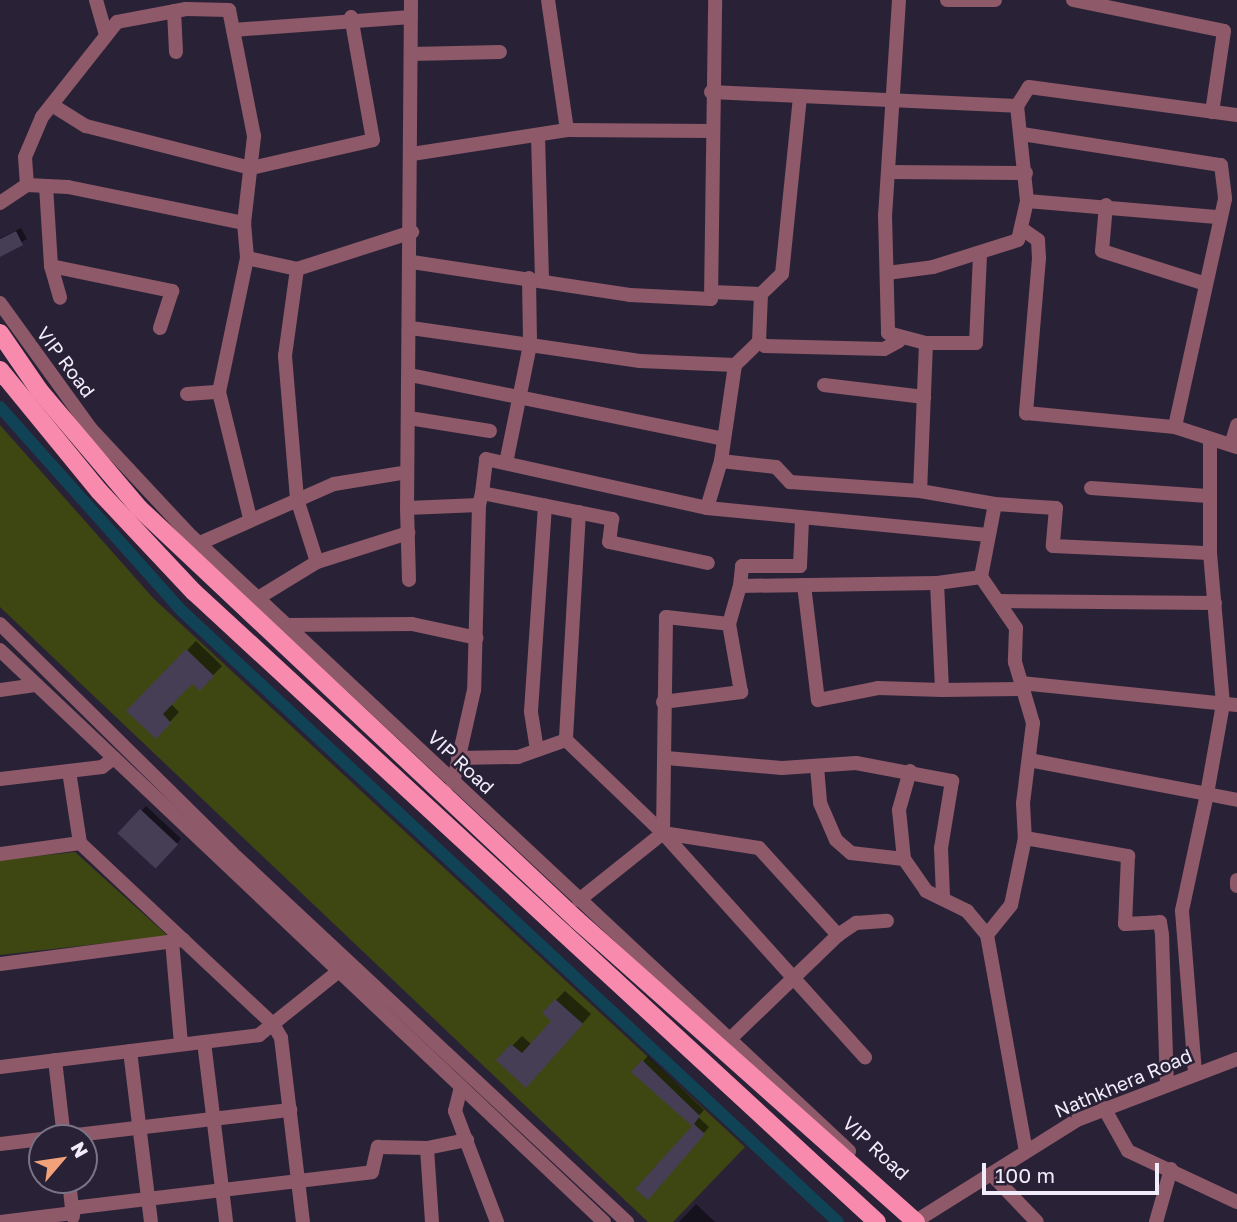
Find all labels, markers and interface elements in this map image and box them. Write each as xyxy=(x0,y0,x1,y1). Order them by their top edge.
street label: VIP Road xyxy=(32,322,100,402)
street label: VIP Road xyxy=(423,726,499,798)
street label: Nathkhera Road xyxy=(1051,1044,1195,1122)
street label: VIP Road xyxy=(838,1112,914,1184)
north arrow xyxy=(28,1124,98,1194)
text: N xyxy=(66,1138,94,1161)
scale bar xyxy=(985,1148,1162,1192)
text: 100 m xyxy=(995,1162,1055,1188)

